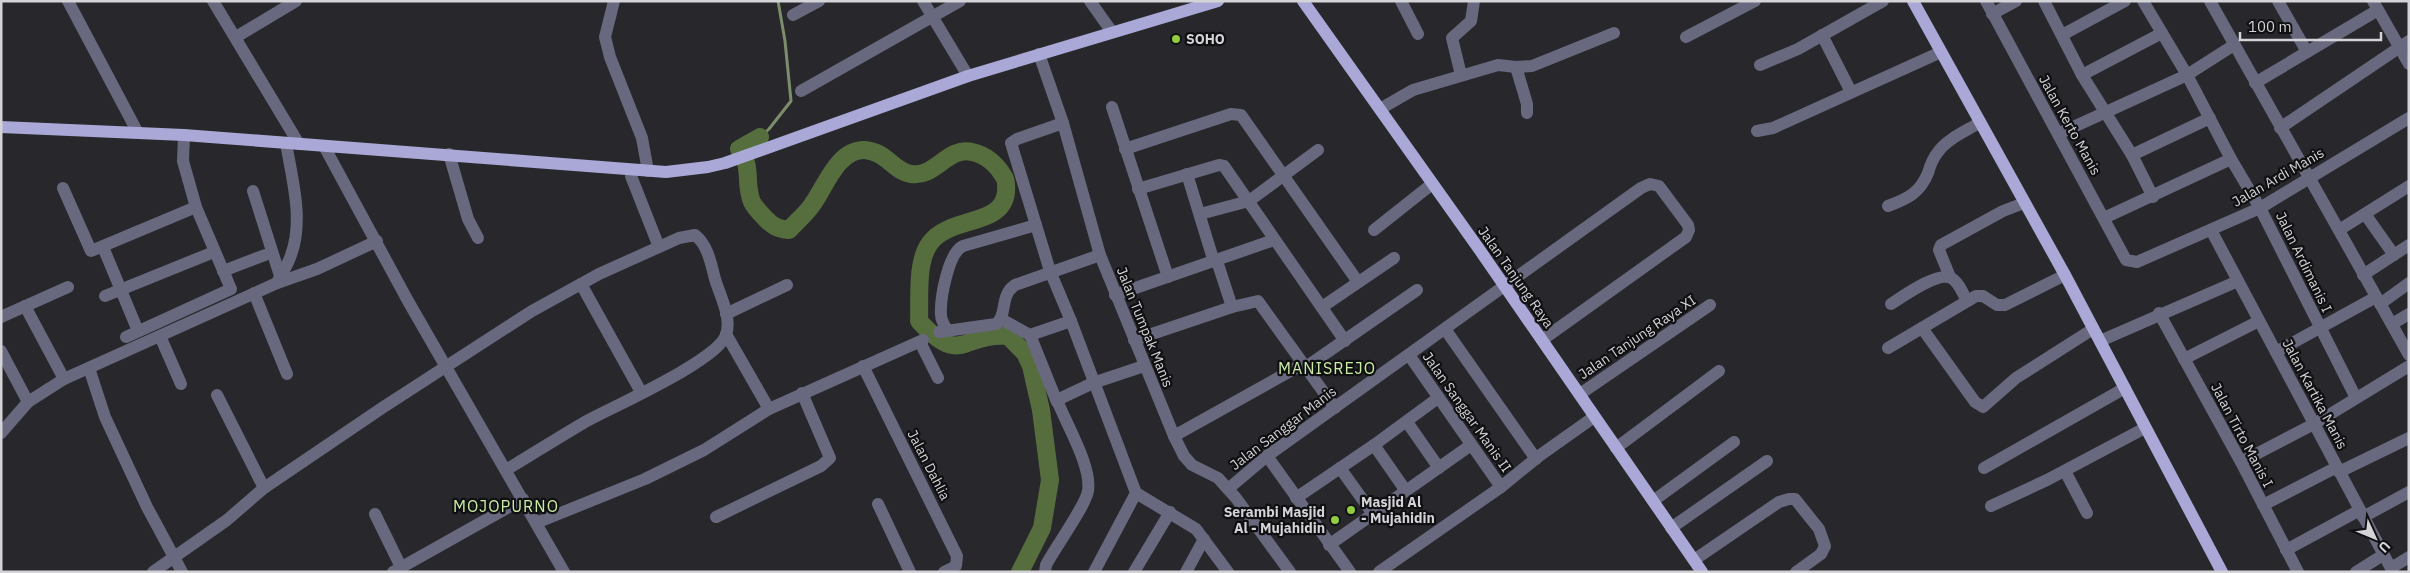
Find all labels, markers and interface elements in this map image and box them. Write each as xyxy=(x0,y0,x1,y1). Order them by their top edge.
scale bar xyxy=(2240,10,2381,42)
text: 100 m xyxy=(2248,17,2292,36)
place label: SOHO xyxy=(1186,30,1225,48)
marker: SOHO xyxy=(1170,33,1182,45)
street label: Jalan Kerto Manis xyxy=(2035,72,2105,178)
street label: Jalan Ardi Manis xyxy=(2229,143,2327,211)
street label: Jalan Ardimanis I xyxy=(2272,209,2336,315)
street label: Jalan Tanjung Raya xyxy=(1474,223,1558,332)
street label: Jalan Tumpak Manis xyxy=(1113,264,1177,390)
street label: Jalan Tanjung Raya XI xyxy=(1575,291,1699,383)
street label: Jalan Kartika Manis xyxy=(2278,336,2352,452)
street label: Jalan Sanggar Manis II xyxy=(1419,348,1515,476)
district label: MANISREJO xyxy=(1278,358,1376,378)
street label: Jalan Tirto Manis I xyxy=(2207,380,2277,490)
street label: Jalan Sanggar Manis xyxy=(1226,382,1340,474)
street label: Jalan Dahlia xyxy=(904,427,955,504)
place label: Masjid Al - Mujahidin xyxy=(1361,493,1435,527)
district label: MOJOPURNO xyxy=(453,496,559,516)
place label: Serambi Masjid Al - Mujahidin xyxy=(1224,503,1325,537)
marker: Masjid Al - Mujahidin xyxy=(1345,504,1357,516)
north arrow xyxy=(2350,513,2400,563)
marker: Serambi Masjid Al - Mujahidin xyxy=(1329,514,1341,526)
text: U xyxy=(2375,537,2394,557)

